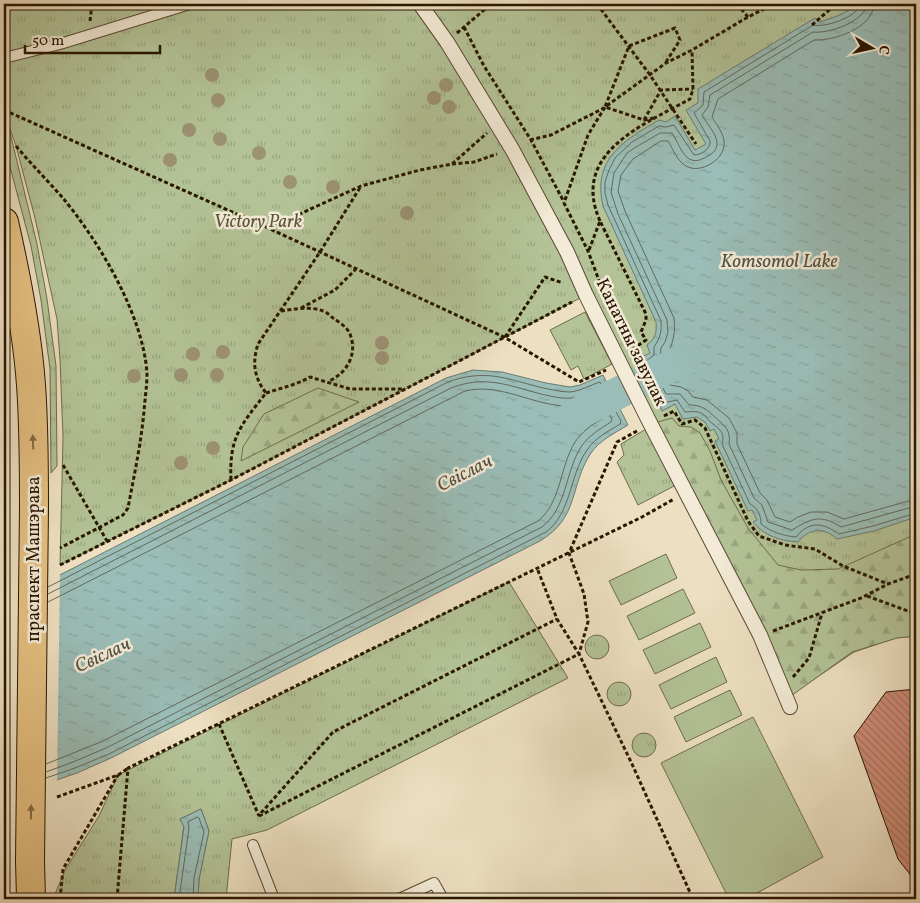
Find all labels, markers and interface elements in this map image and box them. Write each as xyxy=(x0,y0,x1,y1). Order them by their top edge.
scale bar xyxy=(25,22,160,54)
north arrow xyxy=(848,22,898,72)
text: 50 m xyxy=(32,31,64,52)
text: С xyxy=(873,44,893,56)
park label: Victory Park xyxy=(214,210,302,235)
water label: Komsomol Lake xyxy=(720,249,838,275)
street label: Канатны завулак xyxy=(589,275,673,411)
one-way arrow xyxy=(29,433,37,449)
water label: Свіслач xyxy=(433,449,497,499)
street label: праспект Машэрава xyxy=(22,476,47,642)
water label: Свіслач xyxy=(71,631,135,680)
one-way arrow xyxy=(27,804,35,820)

